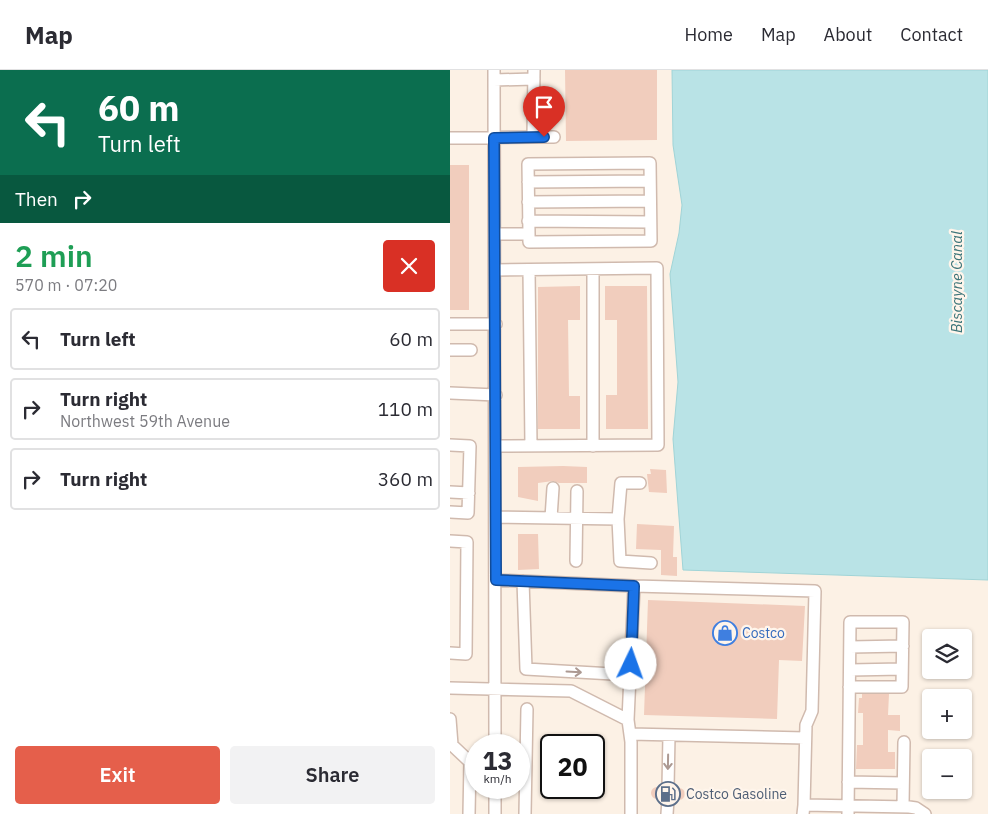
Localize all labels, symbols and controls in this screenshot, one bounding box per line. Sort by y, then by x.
text: Map [25,19,73,51]
text: Home [685,23,733,46]
text: Map [761,23,796,46]
text: About [824,23,872,46]
text: Contact [900,23,963,46]
text: 60 m [98,85,180,131]
pin [523,86,565,137]
icon: left [15,90,80,155]
icon: arrive [530,93,558,121]
text: Turn left [98,129,181,158]
icon: right [68,185,96,213]
text: Then [15,187,58,211]
water label: Biscayne Canal [947,231,966,333]
text: 2 min [15,236,93,275]
button: close [383,240,435,292]
text: 570 m · 07:20 [15,275,117,295]
icon: left [17,325,45,353]
text: Turn left [60,327,136,351]
text: 60 m [389,327,433,351]
text: Turn right [60,387,147,411]
icon: right [17,395,45,423]
text: 110 m [378,397,433,421]
text: Northwest 59th Avenue [60,411,230,431]
icon: right [17,465,45,493]
text: Turn right [60,467,147,491]
text: 360 m [378,467,433,491]
shop icon: Costco [712,620,738,646]
place label: Costco [742,624,785,642]
map controls [922,629,972,799]
button: layers [922,629,972,679]
position arrow [604,637,656,689]
one-way arrow [566,667,582,676]
button: + [922,689,972,739]
speed limit sign: 20 [540,734,605,799]
text: 13 [482,744,513,777]
button: Exit [15,746,220,804]
button: Share [230,746,435,804]
button: − [922,749,972,799]
one-way arrow [663,753,673,769]
text: km/h [483,771,512,786]
fuel station icon: Costco Gasoline [655,781,681,807]
place label: Costco Gasoline [686,785,787,803]

